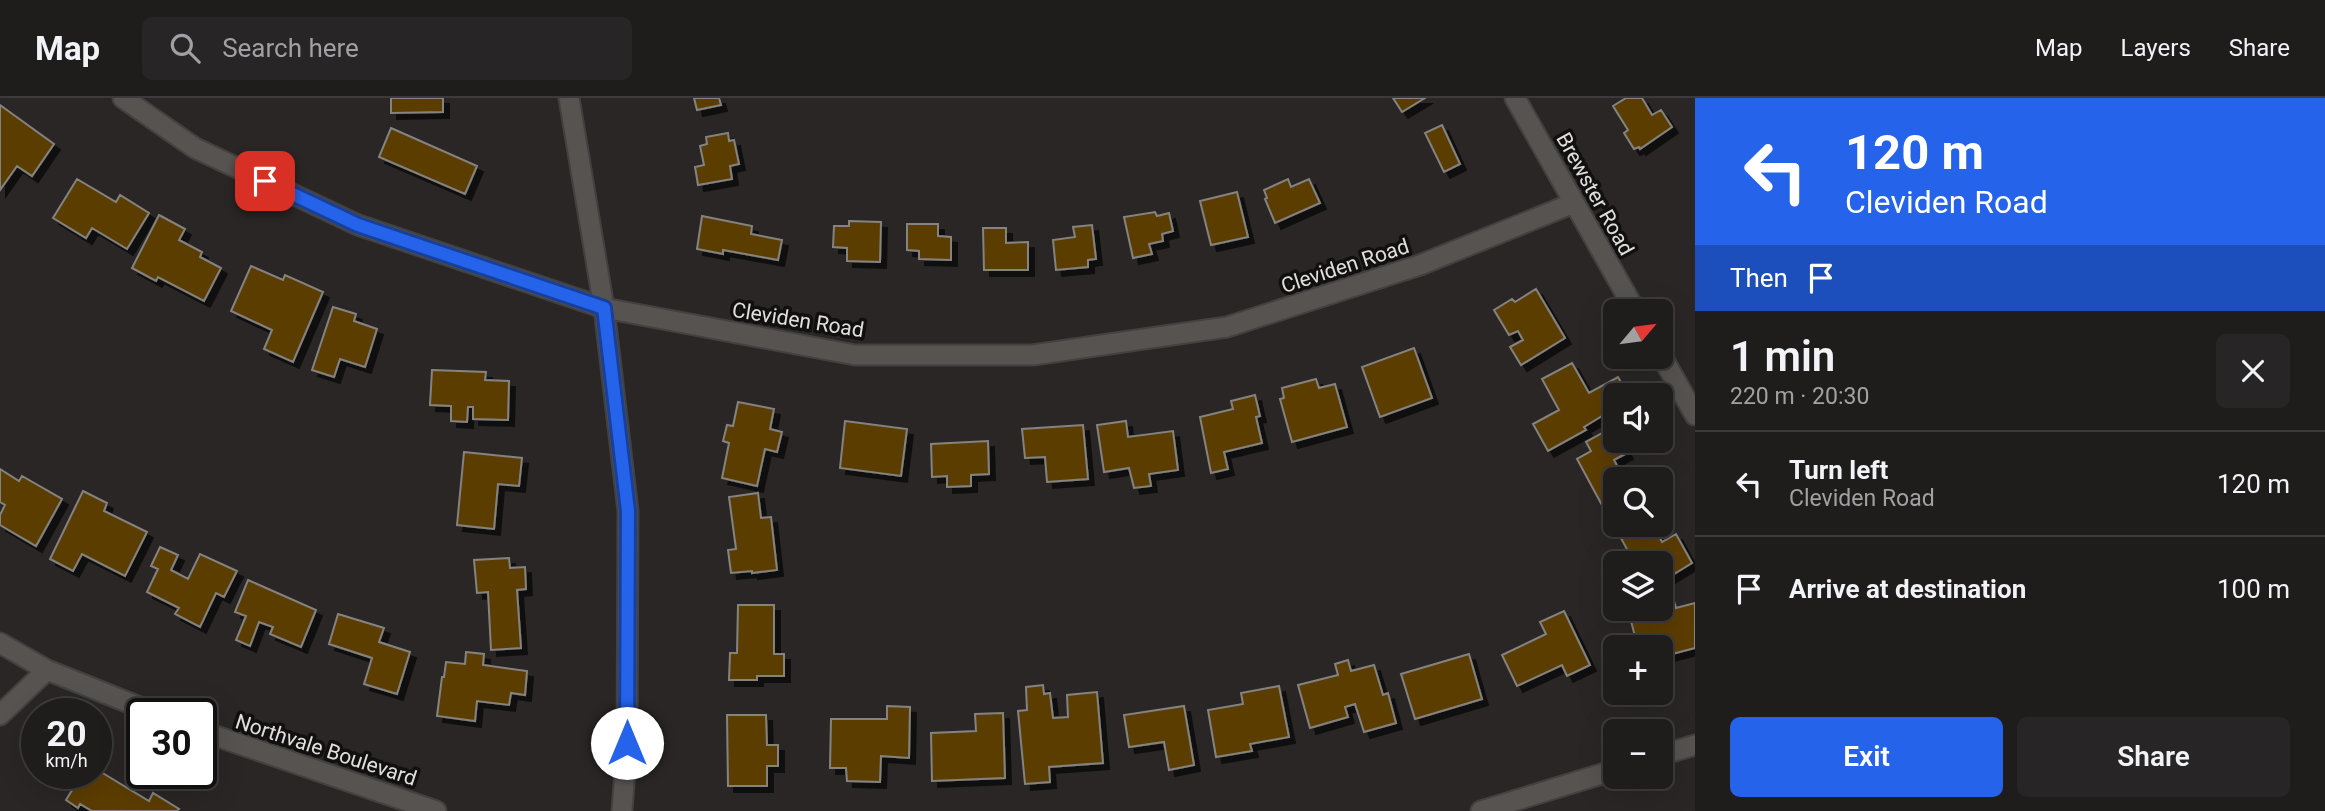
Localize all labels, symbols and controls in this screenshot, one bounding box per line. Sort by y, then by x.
search box [142,17,632,80]
text: Map [35,29,100,68]
icon: search [166,29,204,67]
text: Search here [222,33,359,63]
text: Map [2035,34,2083,62]
text: Layers [2121,34,2191,62]
text: Share [2229,34,2290,62]
text: 120 m [1845,124,1984,181]
icon: left [1730,126,1821,217]
street label: Brewster Road [1551,129,1639,259]
pin [235,151,295,211]
icon: arrive [246,162,284,200]
text: Cleviden Road [1845,183,2048,221]
street label: Cleviden Road [1278,234,1412,298]
icon: arrive [1802,259,1840,297]
text: Then [1730,263,1788,293]
street label: Cleviden Road [730,298,866,342]
north arrow [1603,299,1673,369]
map controls [1603,299,1673,789]
text: 1 min [1730,332,1835,381]
button: close [2216,334,2290,408]
button: sound [1603,383,1673,453]
text: 220 m · 20:30 [1730,383,1869,410]
text: Turn left [1789,455,1888,485]
icon: left [1730,465,1768,503]
button: search [1603,467,1673,537]
text: 120 m [2217,469,2290,499]
text: Cleviden Road [1789,485,1935,512]
button: layers [1603,551,1673,621]
icon: arrive [1730,570,1768,608]
text: Arrive at destination [1789,574,2026,604]
text: 100 m [2217,574,2290,604]
button: + [1603,635,1673,705]
speed limit sign: 30 [126,698,217,789]
position arrow [590,706,664,780]
street label: Northvale Boulevard [232,709,420,791]
text: 20 [46,714,87,755]
button: Exit [1730,717,2003,797]
button: Share [2017,717,2290,797]
button: − [1603,719,1673,789]
text: km/h [45,750,88,771]

